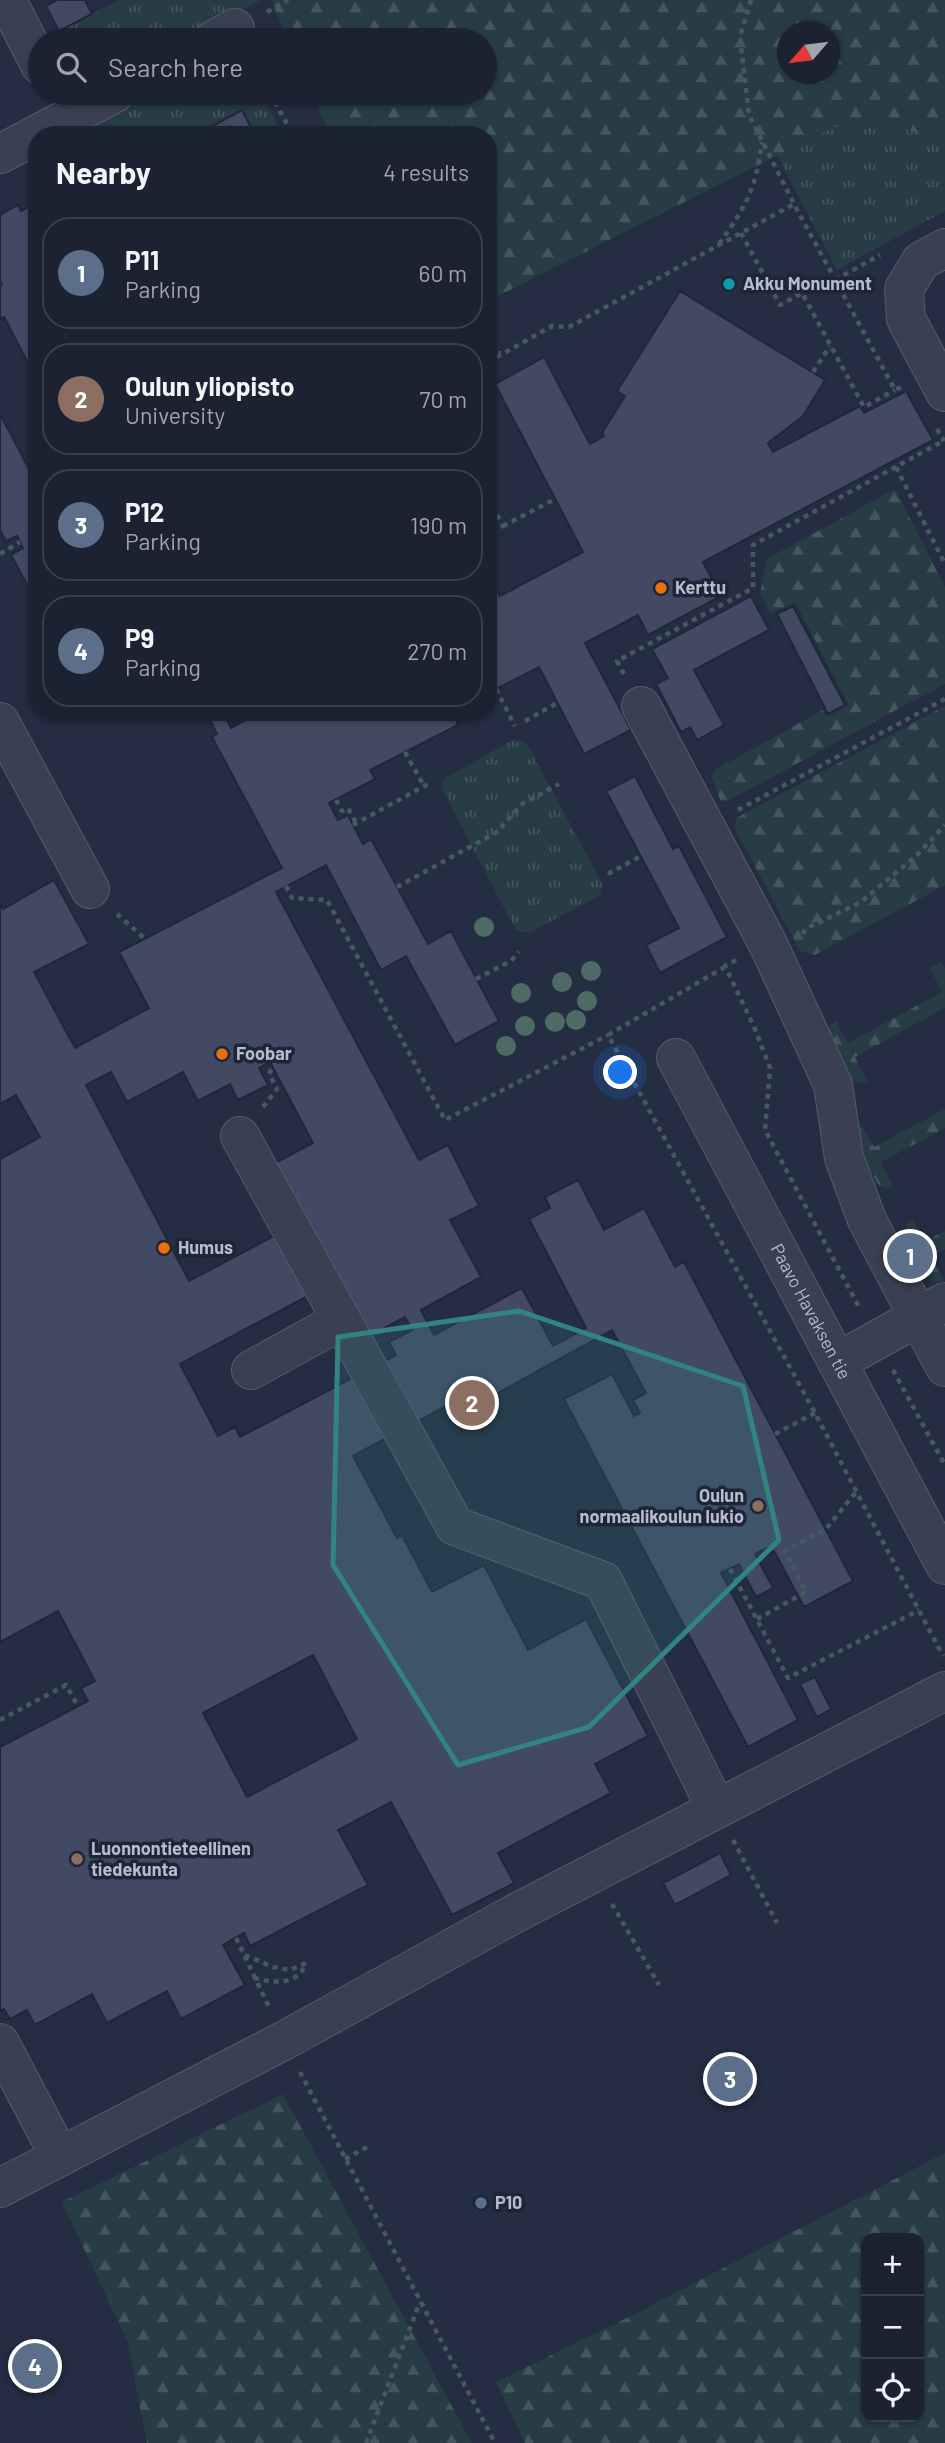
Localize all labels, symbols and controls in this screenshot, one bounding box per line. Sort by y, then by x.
north arrow [777,21,840,84]
search box [28,28,497,105]
icon: search [52,48,90,86]
text: Search here [108,51,243,82]
text: Nearby [56,154,151,190]
text: 4 results [383,158,469,186]
text: P11 [125,244,159,275]
text: 1 [77,259,85,287]
text: 60 m [419,259,467,287]
place label: Akku Monument [743,272,872,294]
text: Parking [125,275,201,303]
marker: Akku Monument [721,276,737,292]
text: Oulun yliopisto [125,370,294,401]
text: 2 [75,385,87,413]
text: 70 m [420,385,467,413]
text: University [125,401,225,429]
text: P12 [125,496,164,527]
text: 3 [75,511,87,539]
text: 190 m [410,511,467,539]
text: Parking [125,527,201,555]
place label: Kerttu [675,576,726,598]
marker: Kerttu [653,580,669,596]
text: P9 [125,622,154,653]
text: 4 [74,637,88,665]
text: 270 m [407,637,467,665]
text: Parking [125,653,201,681]
place label: Foobar [236,1042,292,1064]
marker: Foobar [214,1046,230,1062]
your location [603,1055,637,1089]
pin: 1 [887,1230,933,1282]
place label: Humus [178,1236,233,1258]
marker: Humus [156,1240,172,1256]
street label: Paavo Havaksen tie [766,1240,856,1383]
pin: 2 [449,1377,495,1429]
place label: Oulun normaalikoulun lukio [580,1484,744,1527]
marker: Oulun normaalikoulun lukio [750,1498,766,1514]
place label: Luonnontieteellinen tiedekunta [91,1837,251,1880]
marker: Luonnontieteellinen tiedekunta [69,1851,85,1867]
pin: 3 [707,2053,753,2105]
place label: P10 [495,2191,522,2213]
marker: P10 [473,2195,489,2211]
map controls [861,2233,924,2422]
button: + [861,2233,924,2296]
button: − [861,2296,924,2359]
pin: 4 [12,2340,58,2392]
button: locate [861,2359,924,2422]

